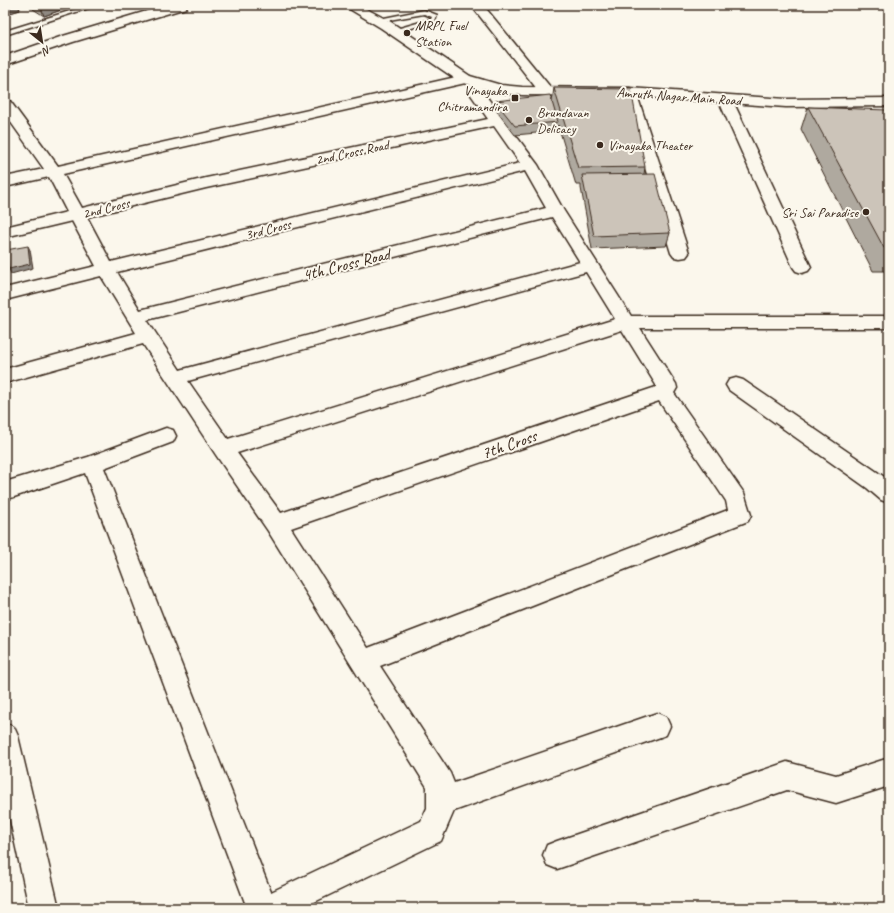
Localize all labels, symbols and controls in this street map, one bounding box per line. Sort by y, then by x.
place label: MRPL Fuel Station [415,17,469,50]
north arrow [22,22,62,62]
marker: MRPL Fuel Station [402,28,412,38]
text: N [39,43,53,60]
place label: Vinayaka Chitramandira [437,82,508,115]
street label: Amruth Nagar Main Road [616,84,744,109]
marker: Vinayaka Chitramandira [510,93,520,103]
place label: Brundavan Delicacy [537,104,589,137]
marker: Brundavan Delicacy [524,115,534,125]
street label: 2nd Cross Road [314,136,393,169]
place label: Vinayaka Theater [608,137,693,154]
marker: Vinayaka Theater [595,140,605,150]
street label: 2nd Cross [81,194,132,222]
place label: Sri Sai Paradise [781,204,859,221]
marker: Sri Sai Paradise [861,207,871,217]
street label: 3rd Cross [244,215,294,243]
street label: 4th Cross Road [300,243,394,285]
street label: 7th Cross [479,425,541,464]

